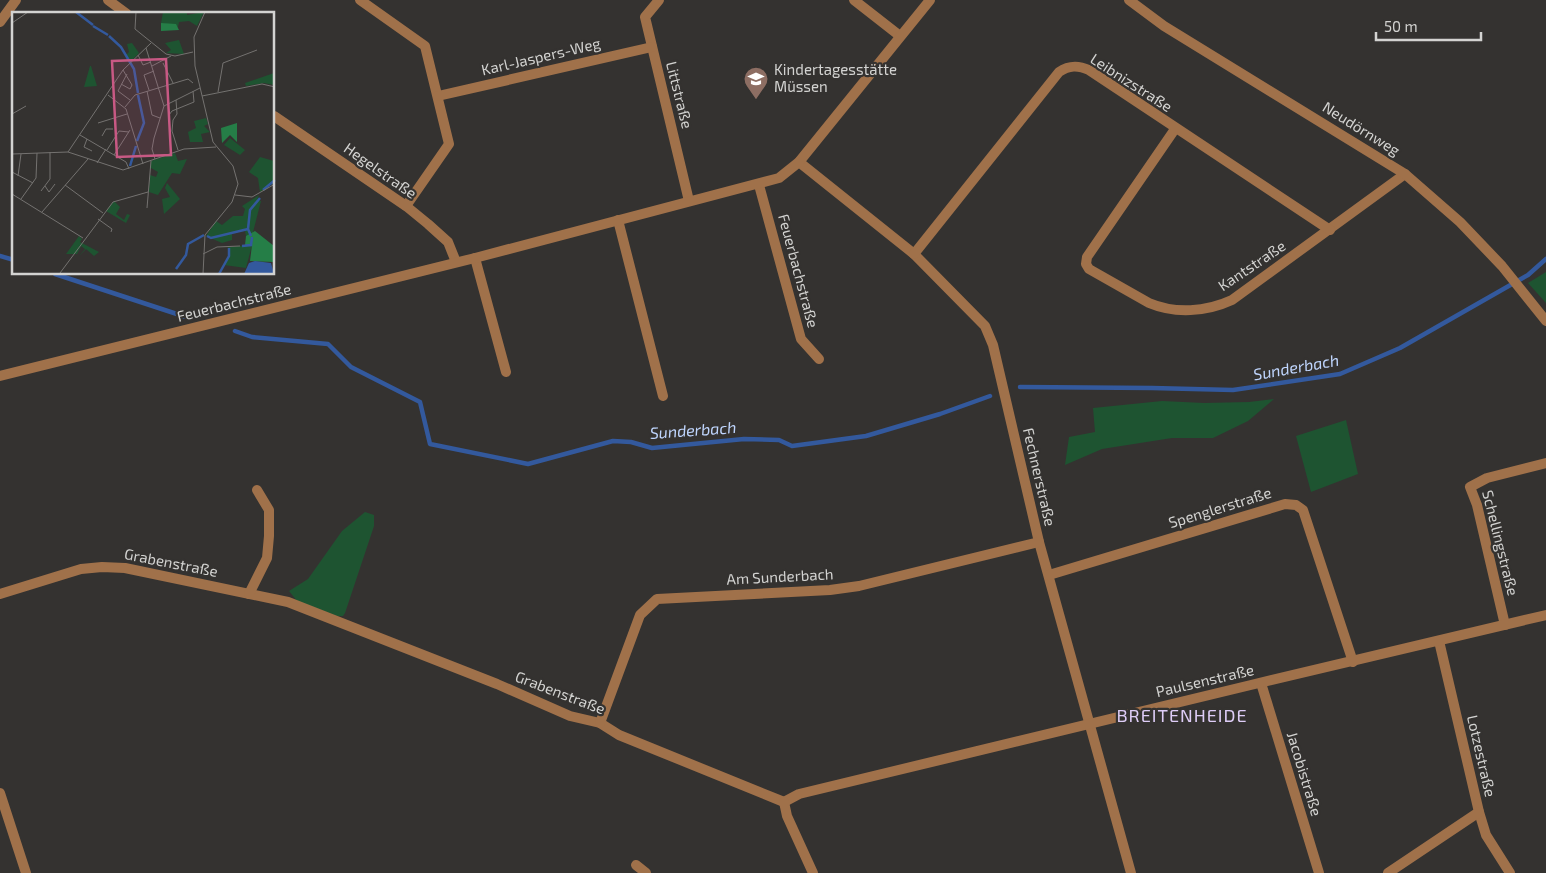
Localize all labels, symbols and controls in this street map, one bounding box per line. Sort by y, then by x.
scale bar [1376,10,1481,42]
inset map [12,12,275,275]
text: 50 m [1384,17,1418,35]
street label: Karl-Jaspers-Weg [479,33,603,78]
street label: Leibnizstraße [1087,49,1176,115]
street label: Littstraße [663,59,697,130]
place label: Kindertagesstätte Müssen [774,60,897,95]
school or university icon: Kindertagesstätte Müssen [743,66,769,100]
street label: Neudörnweg [1320,97,1404,159]
street label: Hegelstraße [341,139,420,202]
street label: Feuerbachstraße [775,212,823,330]
street label: Kantstraße [1214,236,1289,294]
street label: Feuerbachstraße [175,279,293,325]
water label: Sunderbach [1252,350,1340,383]
water label: Sunderbach [649,417,737,442]
street label: Fechnerstraße [1020,426,1060,528]
street label: Spenglerstraße [1166,483,1273,531]
street label: Schellingstraße [1479,488,1523,597]
street label: Grabenstraße [123,544,219,580]
street label: Am Sunderbach [726,564,834,588]
street label: Paulsenstraße [1154,660,1256,700]
street label: Grabenstraße [513,667,608,717]
district label: BREITENHEIDE [1116,704,1248,726]
street label: Lotzestraße [1464,713,1500,798]
street label: Jacobistraße [1284,729,1326,818]

